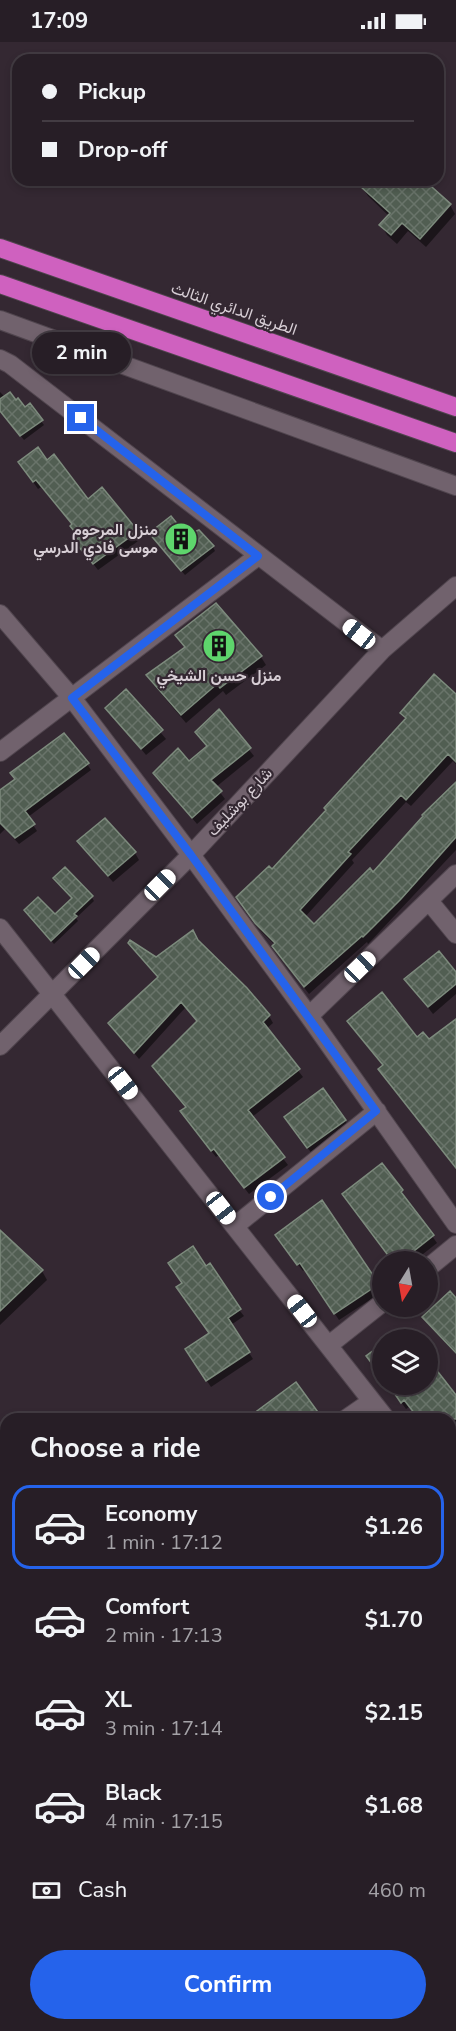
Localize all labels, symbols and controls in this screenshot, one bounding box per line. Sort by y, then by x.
text: 17:09 [30,6,88,36]
text: Pickup [78,77,146,107]
text: Drop-off [78,135,167,165]
street label: الطريق الدائري الثالث [167,277,300,343]
callout: 2 min [32,331,130,373]
text: 2 min [56,339,107,366]
route end [67,404,94,431]
place label: منزل المرحوم موسى فادي الدرسي [33,519,158,561]
building icon: منزل المرحوم موسى فادي الدرسي [163,521,199,557]
car [339,616,379,652]
building icon: منزل حسن الشيخي [201,628,237,664]
place label: منزل حسن الشيخي [156,665,282,689]
street label: شارع بوشليف [202,763,278,841]
car [141,866,179,904]
car [65,944,103,982]
car [341,948,379,986]
car [105,1063,141,1103]
route start [257,1183,284,1210]
car [203,1188,239,1228]
north arrow [372,1251,438,1317]
map controls [372,1251,438,1395]
car [284,1291,320,1331]
button: layers [372,1329,438,1395]
text: Choose a ride [30,1430,201,1467]
text: Economy [105,1499,197,1529]
icon: car [33,1500,87,1554]
text: $1.26 [365,1512,423,1542]
text: 1 min · 17:12 [105,1529,223,1556]
text: Comfort [105,1592,189,1622]
icon: car [33,1593,87,1647]
text: $1.70 [365,1605,423,1635]
text: 2 min · 17:13 [105,1622,223,1649]
text: XL [105,1685,132,1715]
icon: car [33,1686,87,1740]
text: $2.15 [365,1698,423,1728]
text: 3 min · 17:14 [105,1715,223,1742]
text: Black [105,1778,161,1808]
icon: car [33,1779,87,1833]
text: $1.68 [365,1791,423,1821]
text: 4 min · 17:15 [105,1808,223,1835]
icon: cash [30,1874,63,1907]
text: Cash [78,1875,127,1905]
text: 460 m [368,1877,426,1904]
button: Confirm [30,1950,426,2019]

